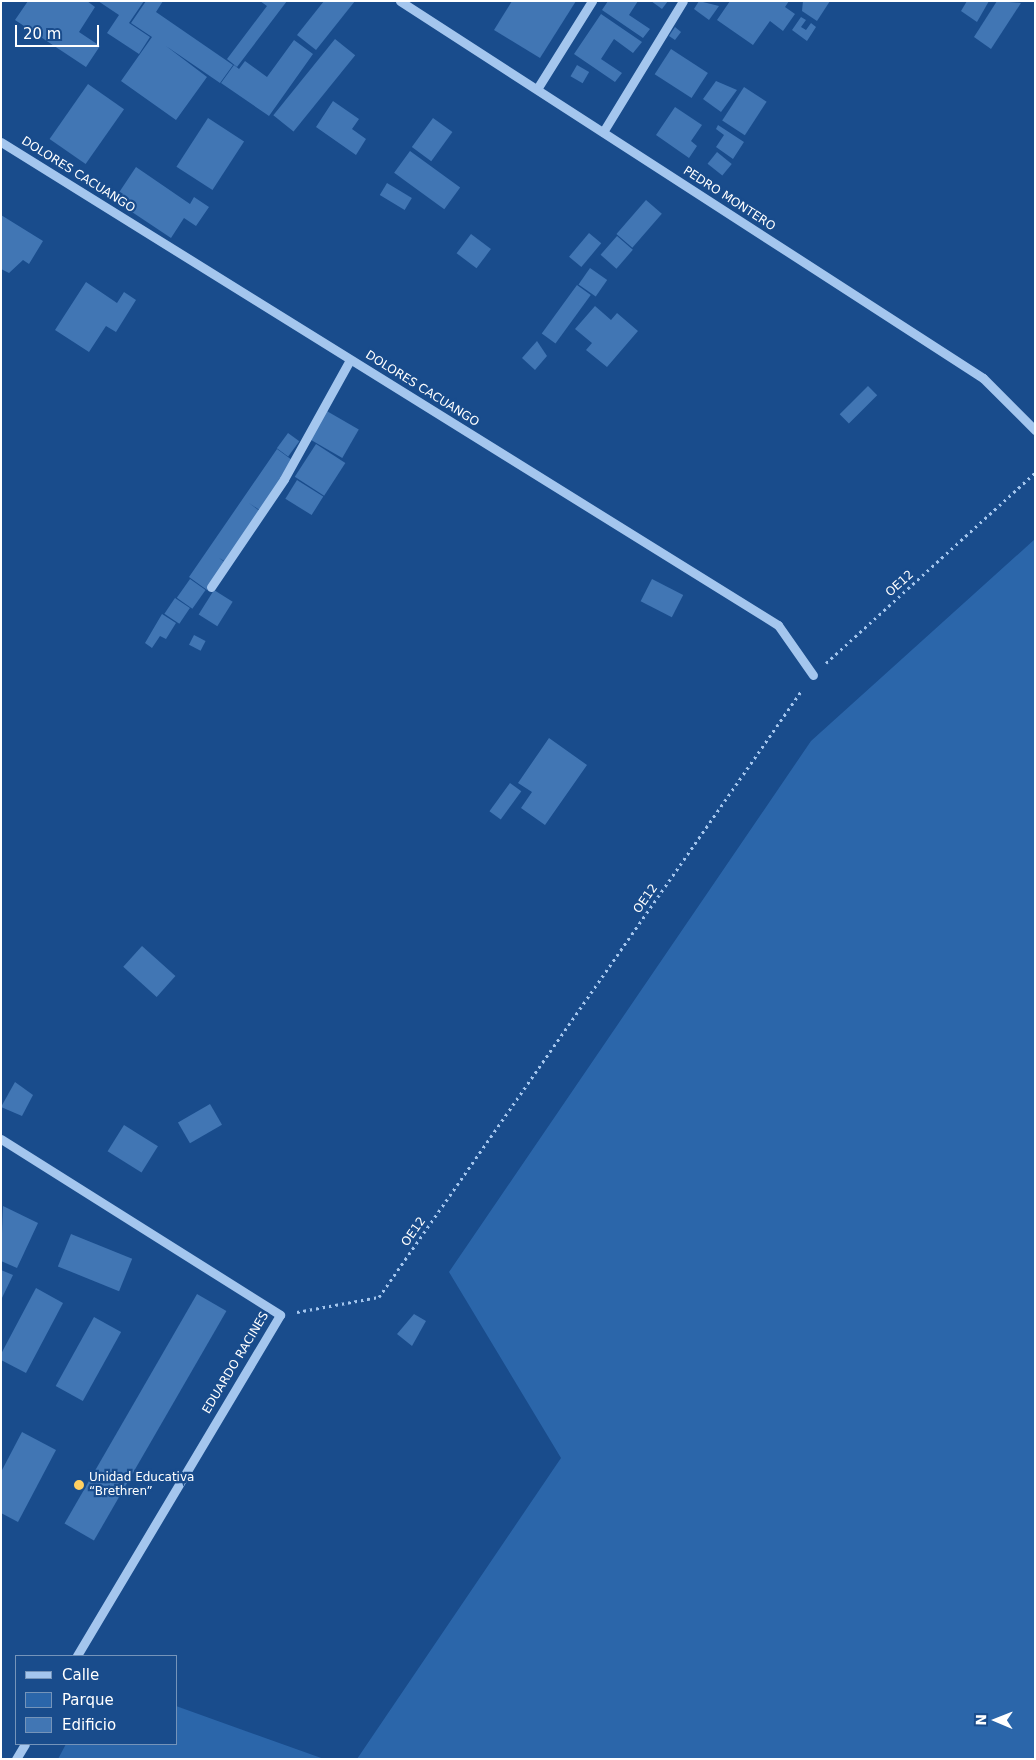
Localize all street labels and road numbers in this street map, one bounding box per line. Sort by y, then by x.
street label: DOLORES CACUANGO [19,134,137,216]
street label: PEDRO MONTERO [680,164,778,234]
street label: DOLORES CACUANGO [363,348,481,430]
street label: OE12 [883,568,917,600]
street label: OE12 [631,882,661,916]
street label: OE12 [399,1215,429,1249]
street label: EDUARDO RACINES [200,1309,272,1417]

